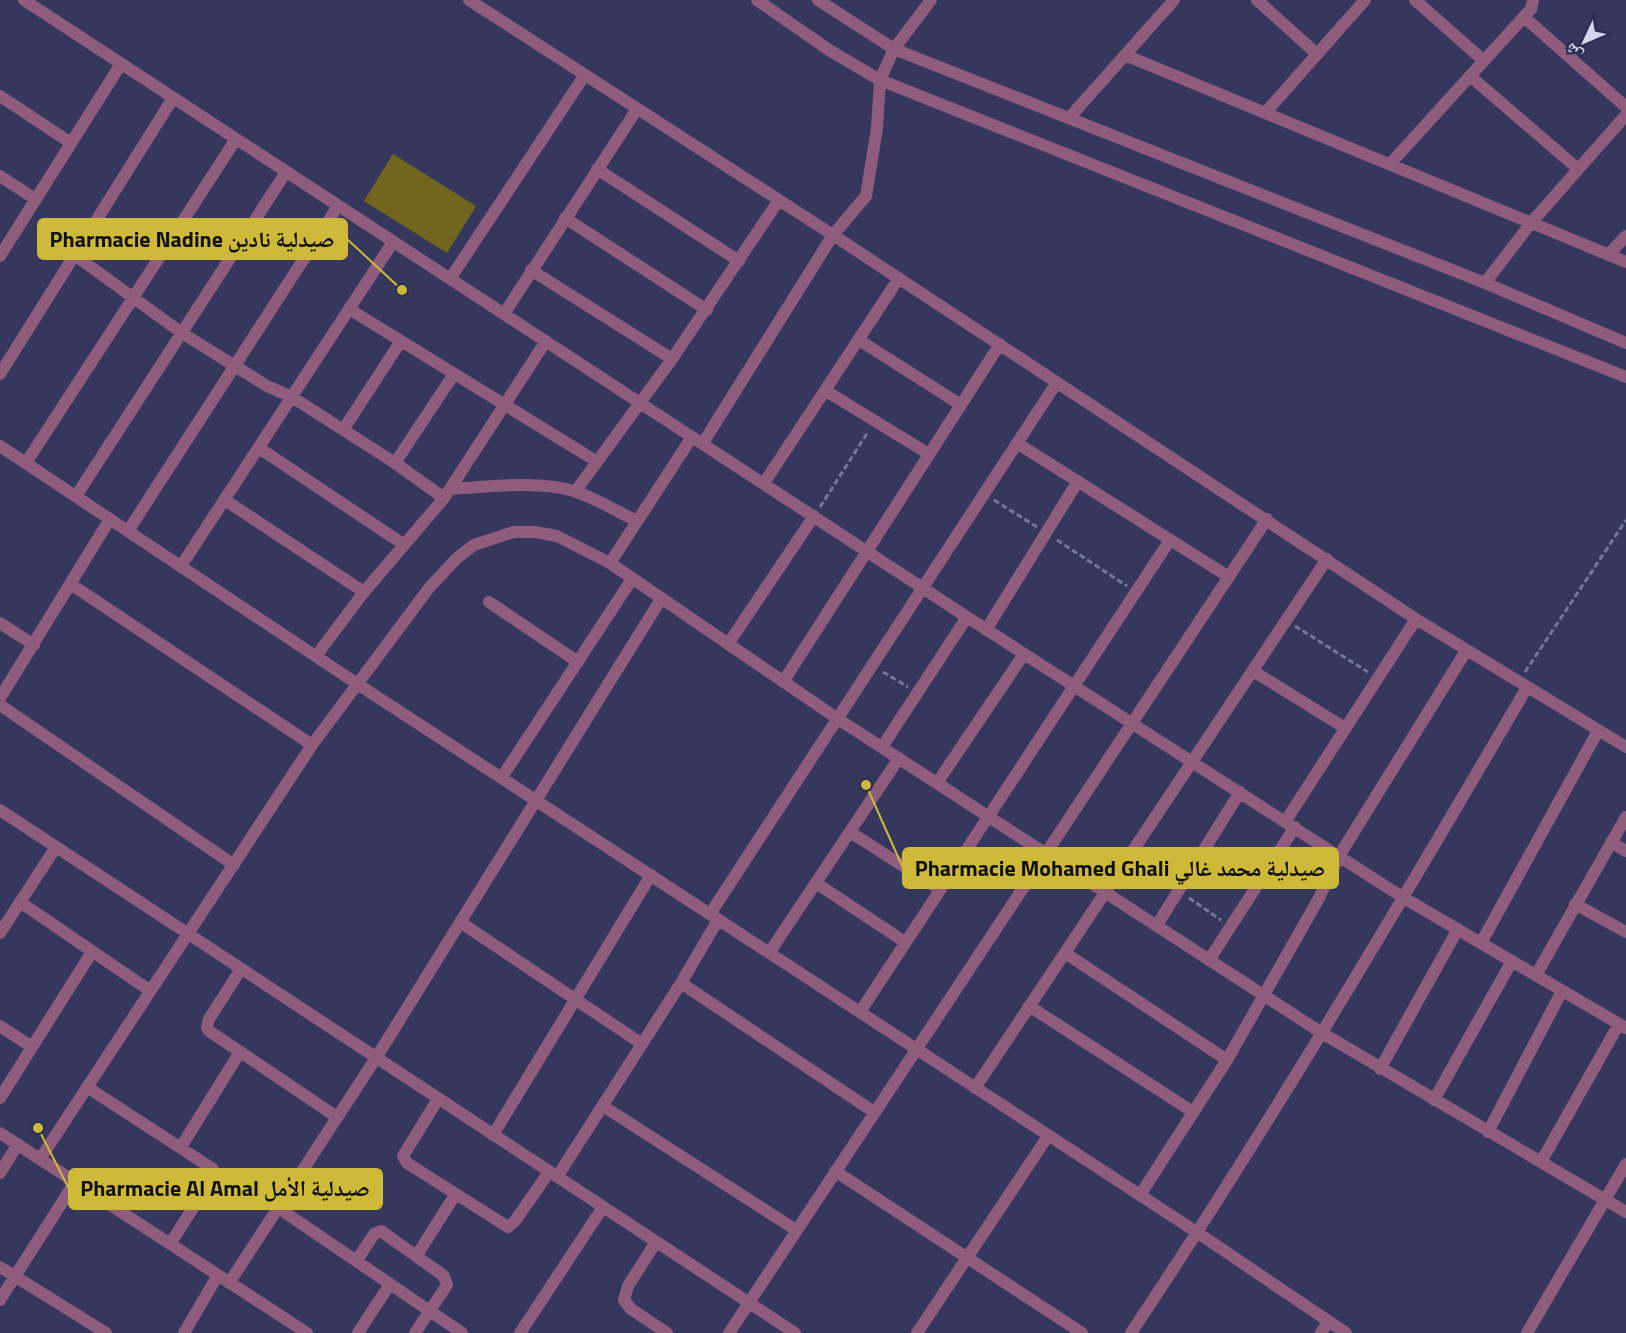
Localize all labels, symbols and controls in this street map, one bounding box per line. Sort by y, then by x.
north arrow [1554,12,1614,72]
text: ش [1559,38,1588,67]
callout: Pharmacie Nadine صيدلية نادين [38,219,347,259]
text: Pharmacie Nadine صيدلية نادين [50,222,334,256]
callout: Pharmacie Mohamed Ghali صيدلية محمد غالي [903,848,1338,888]
text: Pharmacie Mohamed Ghali صيدلية محمد غالي [915,851,1325,885]
callout: Pharmacie Al Amal صيدلية الأمل [69,1169,382,1209]
text: Pharmacie Al Amal صيدلية الأمل [80,1171,370,1205]

